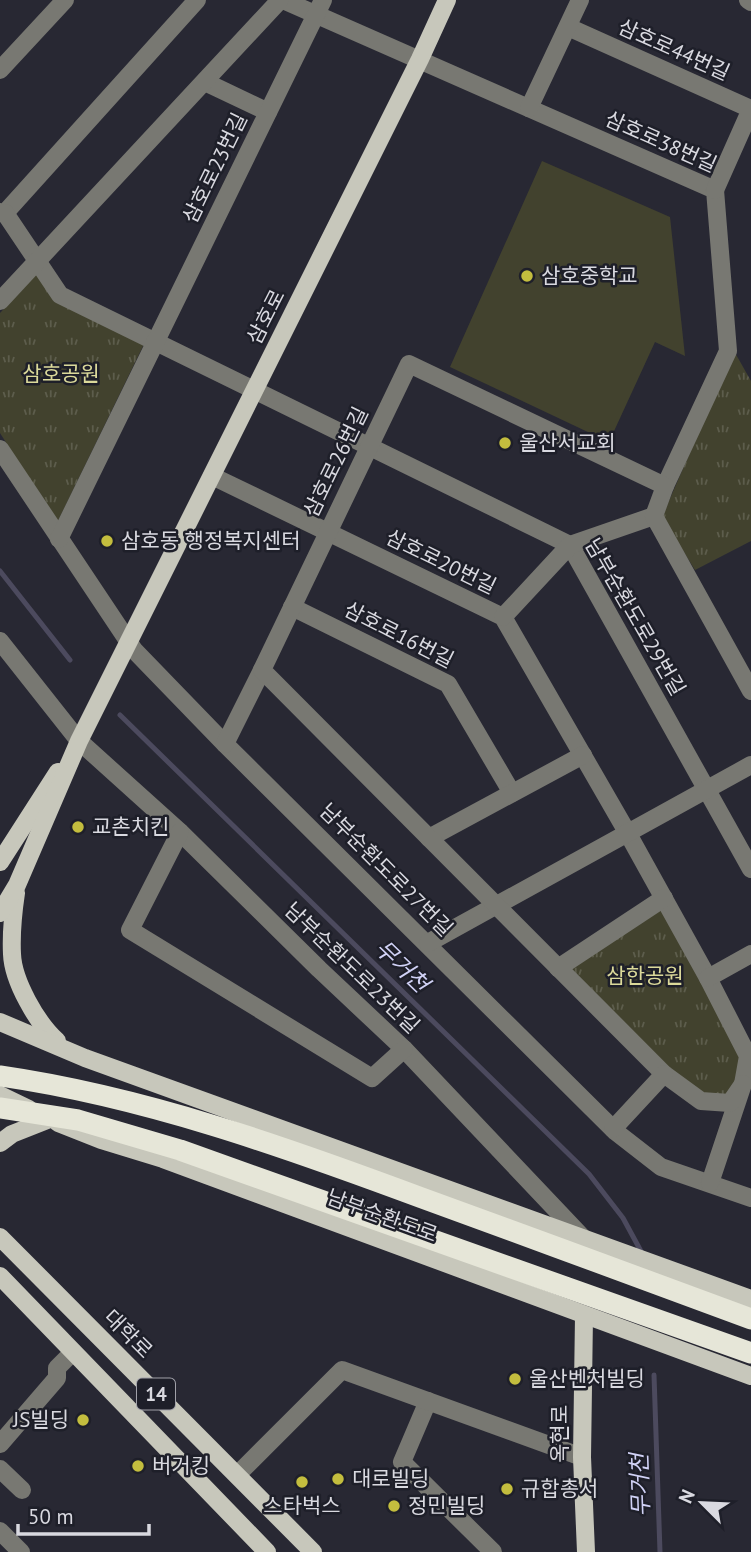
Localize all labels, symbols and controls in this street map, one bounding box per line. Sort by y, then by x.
street label: 삼호로44번길 [614,13,734,86]
street label: 삼호로38번길 [601,105,721,178]
street label: 삼호로23번길 [176,108,253,227]
place label: 삼호중학교 [541,262,638,289]
marker: 삼호중학교 [519,268,535,284]
street label: 삼호로 [240,285,291,349]
park label: 삼호공원 [22,360,100,387]
street label: 삼호로26번길 [297,402,374,521]
place label: 울산서교회 [519,429,616,456]
marker: 울산서교회 [497,435,513,451]
street label: 삼호로20번길 [382,523,501,600]
place label: 삼호동 행정복지센터 [121,527,301,554]
marker: 삼호동 행정복지센터 [99,533,115,549]
street label: 남부순환도로29번길 [579,533,691,700]
street label: 삼호로16번길 [340,595,459,674]
street label: 남부순환도로27번길 [314,797,459,942]
place label: 교촌치킨 [92,813,169,840]
marker: 교촌치킨 [70,819,86,835]
street label: 남부순환도로23번길 [279,896,426,1039]
water label: 무거천 [369,933,437,1000]
park label: 삼한공원 [606,962,684,989]
street label: 남부순환도로 [323,1183,441,1248]
street label: 대학로 [98,1304,158,1364]
place label: 울산벤처빌딩 [529,1365,645,1392]
marker: 울산벤처빌딩 [507,1371,523,1387]
road number: 14 [137,1378,175,1410]
street label: 옥현로 [546,1405,573,1463]
place label: JS빌딩 [12,1406,69,1433]
marker: JS빌딩 [75,1412,91,1428]
water label: 무거천 [624,1450,655,1517]
place label: 버거킹 [152,1452,210,1479]
marker: 버거킹 [130,1458,146,1474]
place label: 대로빌딩 [352,1465,429,1492]
north arrow [667,1468,737,1538]
marker: 대로빌딩 [330,1471,346,1487]
marker: 스타벅스 [294,1474,310,1490]
place label: 규합총서 [521,1475,598,1502]
marker: 규합총서 [499,1481,515,1497]
text: N [673,1486,700,1507]
scale bar [18,1492,149,1536]
place label: 스타벅스 [263,1492,341,1519]
place label: 정민빌딩 [408,1492,485,1519]
marker: 정민빌딩 [386,1498,402,1514]
text: 50 m [28,1503,74,1530]

